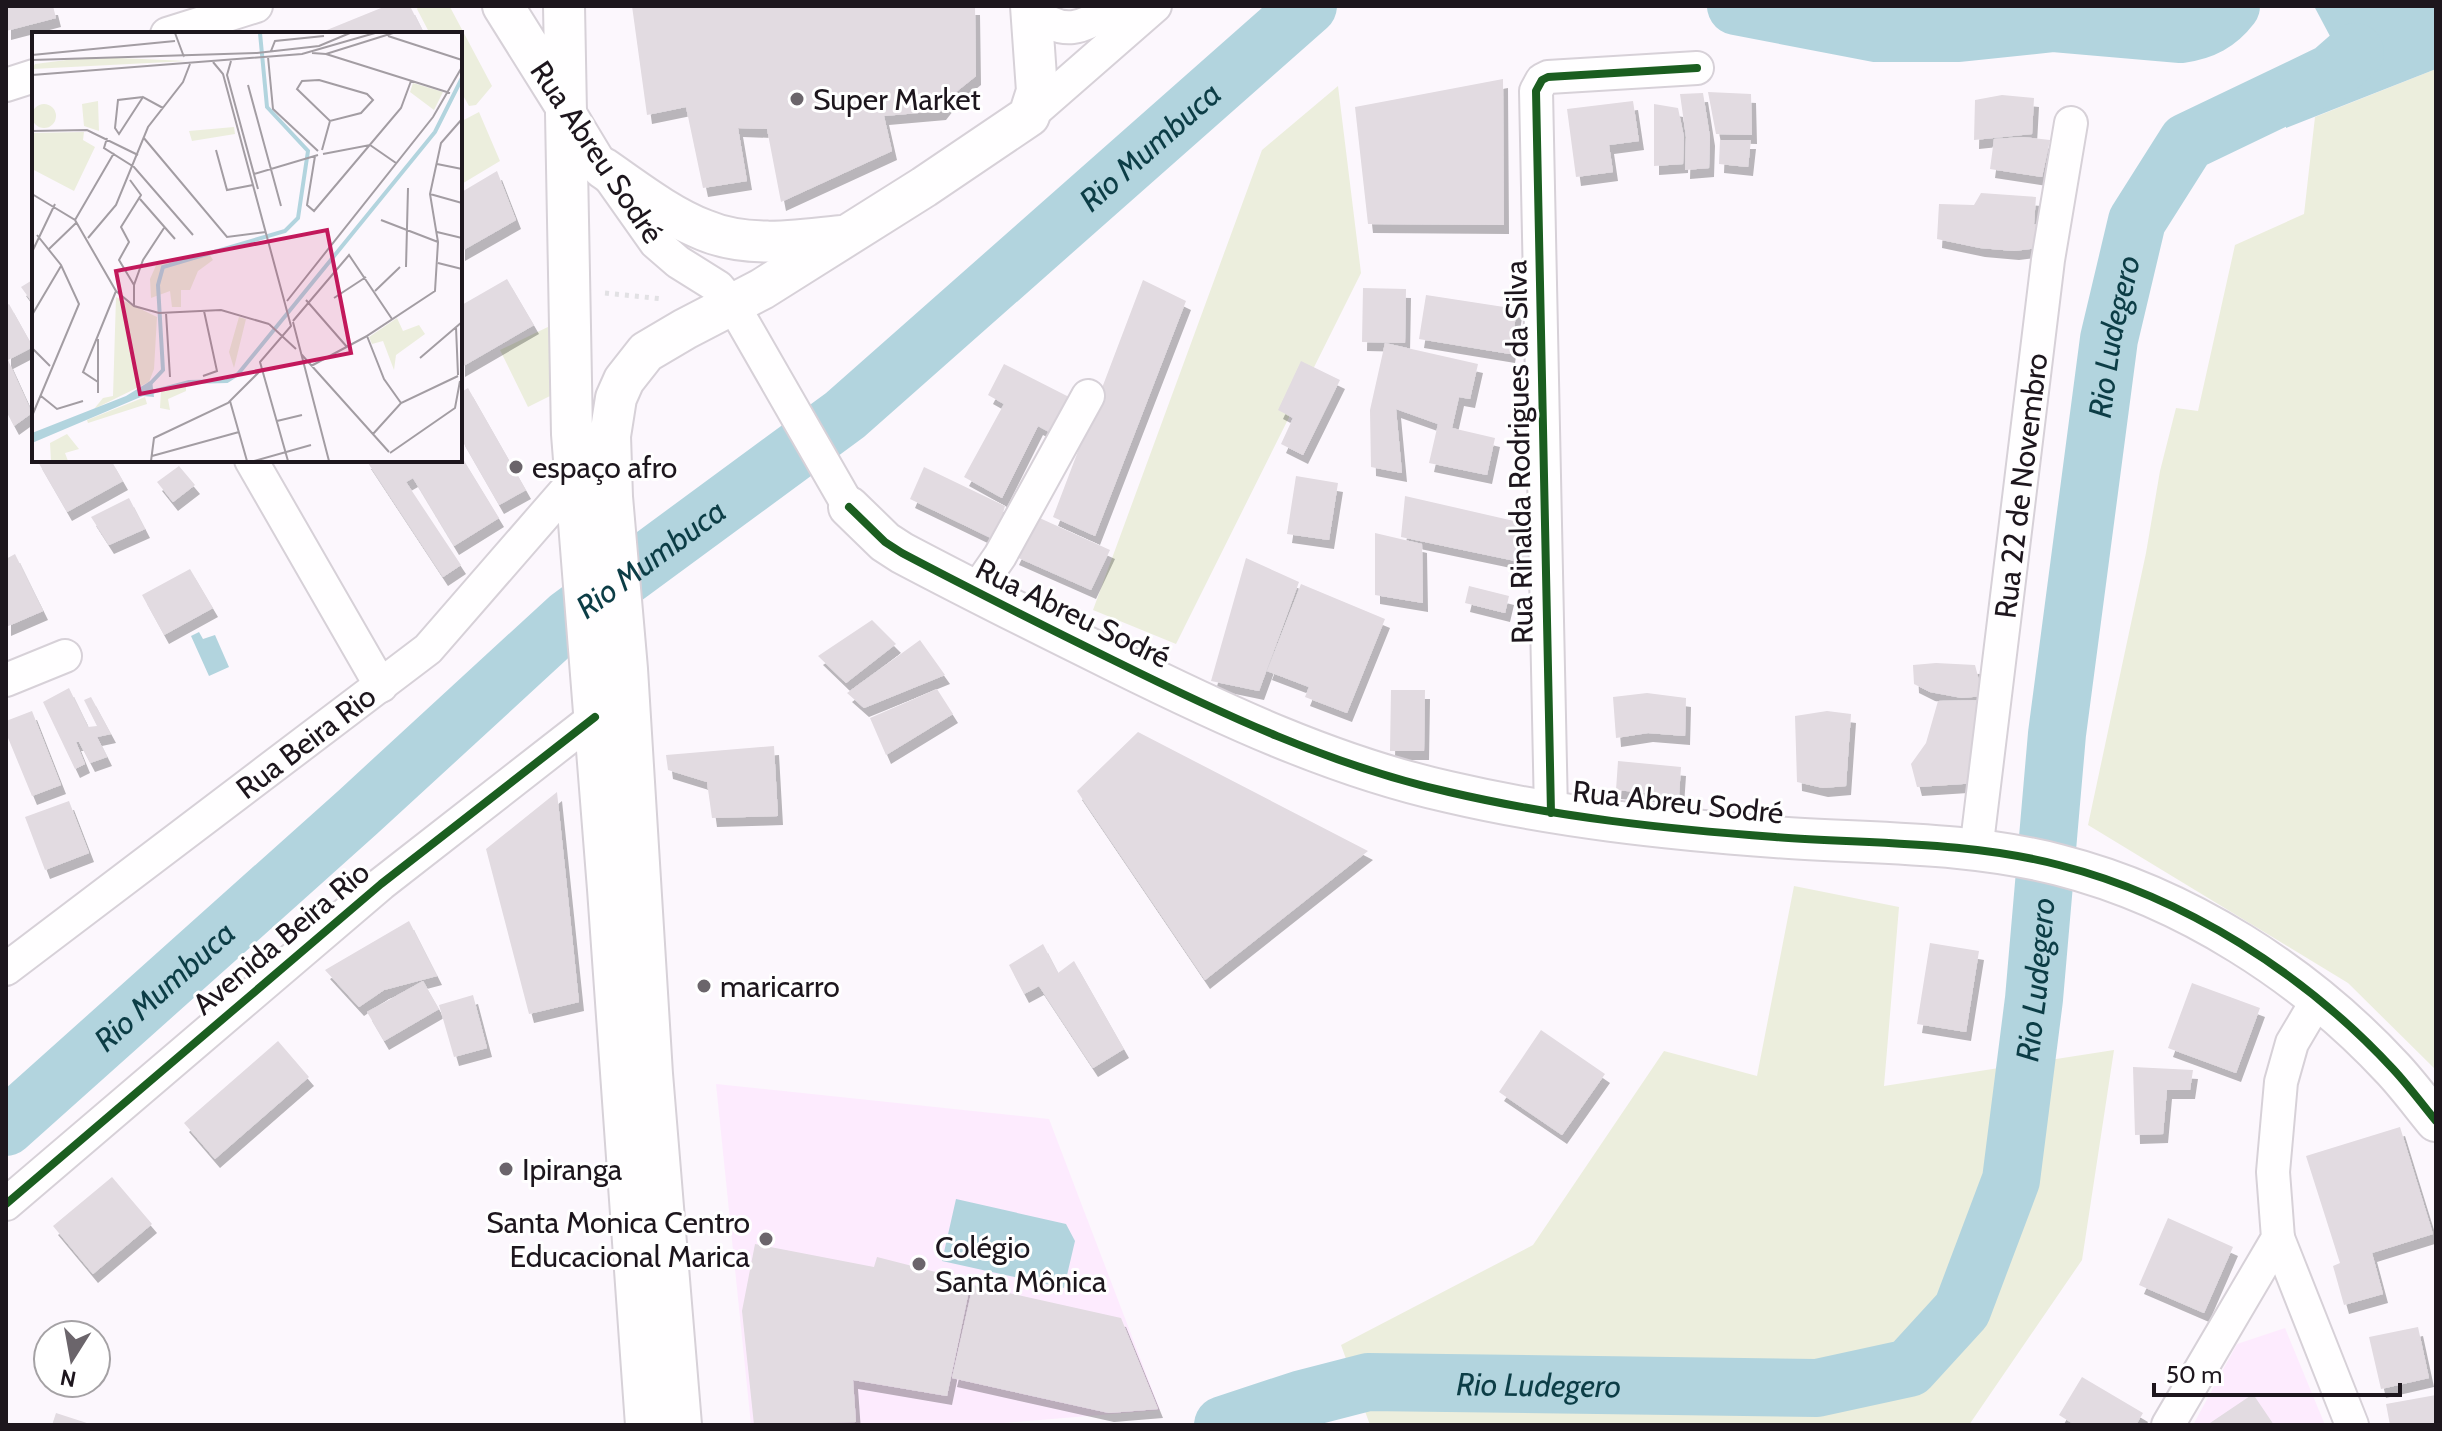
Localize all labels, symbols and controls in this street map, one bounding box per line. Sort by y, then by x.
inset map [32,32,462,462]
street label: Rua Abreu Sodré [522,54,672,250]
water label: Rio Mumbuca [1071,73,1228,219]
place label: Super Market [813,81,981,118]
marker: Super Market [788,90,806,108]
water label: Rio Ludegero [2079,251,2148,420]
street label: Rua Rinalda Rodrigues da Silva [1497,259,1541,644]
street label: Rua 22 de Novembro [1986,351,2055,620]
place label: espaço afro [532,449,677,486]
marker: espaço afro [507,458,525,476]
water label: Rio Mumbuca [568,490,733,626]
street label: Rua Abreu Sodré [970,550,1176,676]
street label: Rua Beira Rio [228,677,383,807]
street label: Rua Abreu Sodré [1571,773,1785,831]
street label: Avenida Beira Rio [185,853,377,1023]
water label: Rio Ludegero [2007,896,2062,1064]
water label: Rio Mumbuca [85,912,243,1059]
place label: maricarro [720,968,840,1005]
marker: maricarro [695,977,713,995]
place label: Ipiranga [522,1151,623,1188]
marker: Ipiranga [497,1160,515,1178]
place label: Santa Monica Centro Educacional Marica [486,1204,751,1275]
place label: Colégio Santa Mônica [935,1229,1107,1300]
marker: Santa Monica Centro Educacional Marica [757,1230,775,1248]
marker: Colégio Santa Mônica [910,1255,928,1273]
north arrow [32,1319,112,1399]
scale bar [2154,1347,2400,1397]
text: 50 m [2166,1360,2222,1389]
text: N [58,1363,78,1393]
water label: Rio Ludegero [1456,1364,1621,1405]

